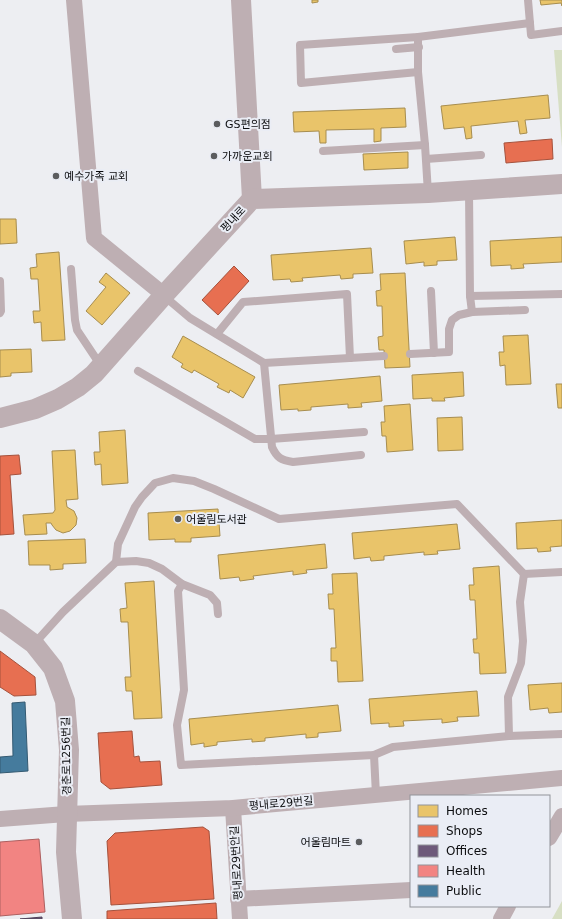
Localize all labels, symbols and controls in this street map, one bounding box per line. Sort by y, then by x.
place label: GS편의점 [225,118,271,131]
marker: GS편의점 [212,119,222,129]
place label: 가까운교회 [222,150,273,163]
marker: 가까운교회 [209,151,219,161]
place label: 예수가족 교회 [64,170,128,183]
marker: 예수가족 교회 [51,171,61,181]
street label: 평내로 [218,204,248,235]
place label: 어울림도서관 [186,513,247,526]
marker: 어울림도서관 [173,514,183,524]
street label: 경춘로1256번길 [59,717,74,795]
street label: 평내로29번길 [248,794,314,813]
legend [410,795,550,907]
text: Homes [446,804,488,818]
text: Shops [446,824,482,838]
street label: 평내로29번안길 [228,825,245,901]
place label: 어울림마트 [300,836,351,849]
marker: 어울림마트 [354,837,364,847]
text: Offices [446,844,487,858]
text: Health [446,864,485,878]
text: Public [446,884,482,898]

